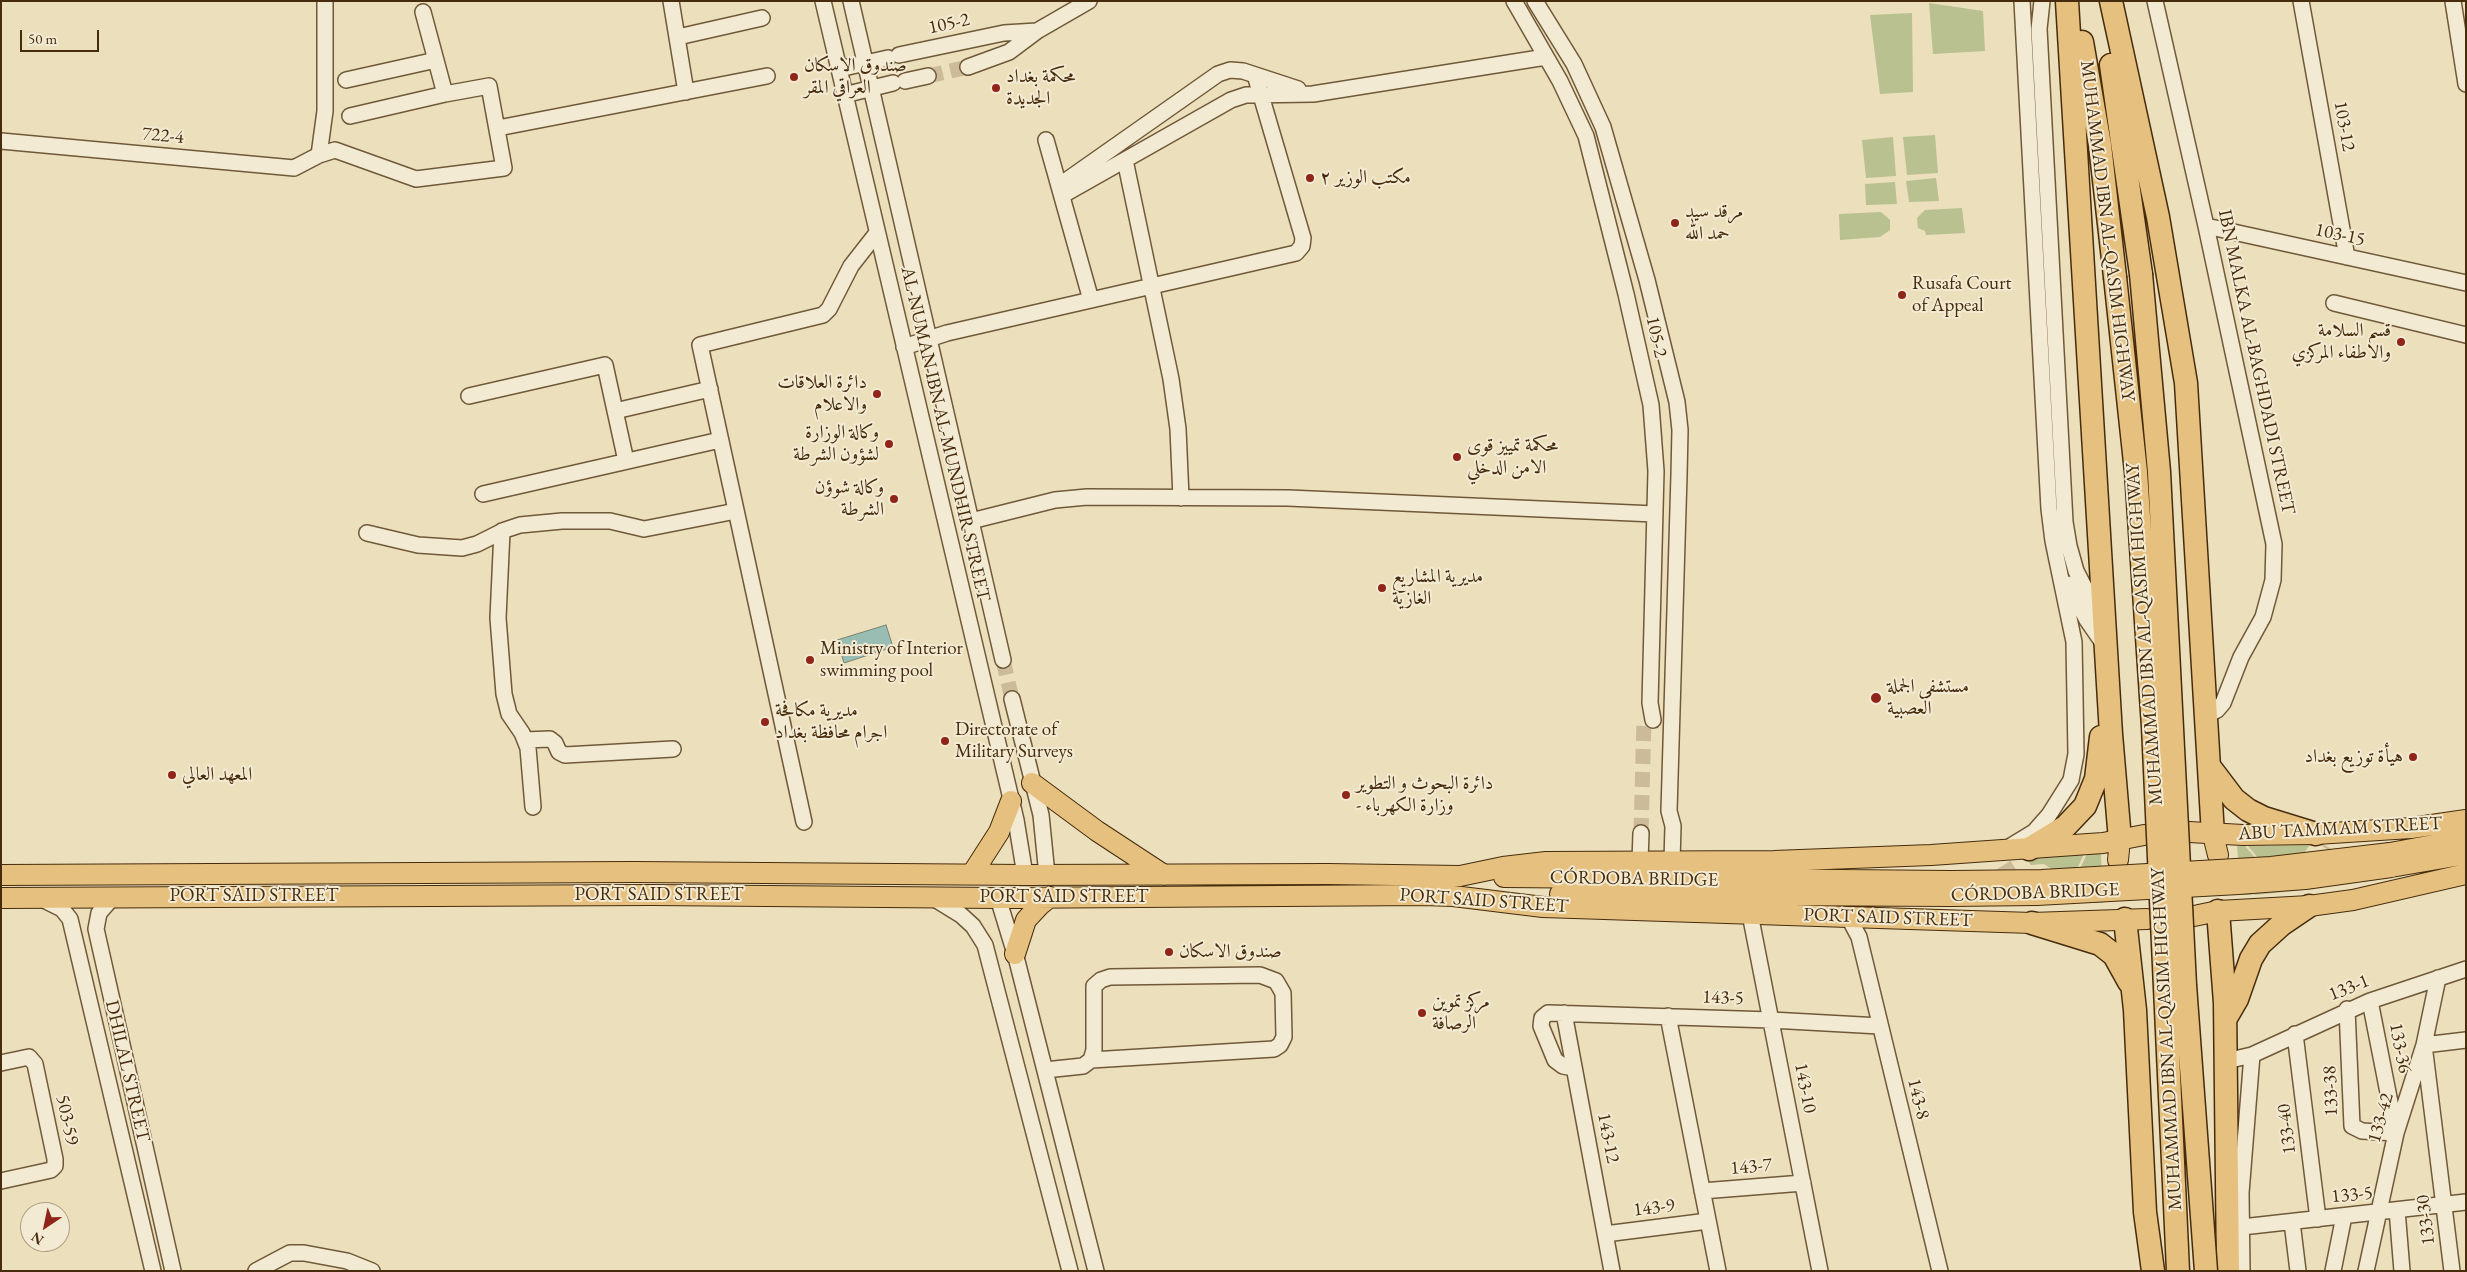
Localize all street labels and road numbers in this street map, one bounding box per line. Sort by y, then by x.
street label: 105-2 [926,9,972,39]
street label: MUHAMMAD IBN AL-QASIM HIGHWAY [2075,59,2139,403]
street label: 103-12 [2328,99,2360,153]
street label: 722-4 [141,123,185,149]
street label: IBN MALKA AL-BAGHDADI STREET [2213,208,2299,516]
street label: 103-15 [2313,219,2367,251]
street label: AL-NUMAN IBN AL-MUNDHIR STREET [895,265,995,603]
street label: 105-2 [1641,314,1671,360]
street label: MUHAMMAD IBN AL-QASIM HIGHWAY [2122,462,2168,806]
street label: ABU TAMMAM STREET [2238,812,2442,846]
street label: CÓRDOBA BRIDGE [1550,866,1718,892]
street label: MUHAMMAD IBN AL-QASIM HIGHWAY [2147,867,2187,1211]
street label: CÓRDOBA BRIDGE [1950,879,2120,907]
street label: PORT SAID STREET [574,884,744,906]
street label: PORT SAID STREET [1399,884,1569,918]
street label: PORT SAID STREET [169,885,339,907]
street label: PORT SAID STREET [979,886,1149,908]
street label: PORT SAID STREET [1803,904,1973,932]
street label: 133-1 [2325,970,2373,1006]
street label: 143-5 [1702,986,1744,1010]
street label: DHILAL STREET [100,998,154,1144]
street label: 133-36 [2384,1021,2416,1075]
street label: 143-10 [1789,1061,1821,1115]
street label: 133-38 [2319,1065,2343,1117]
street label: 143-8 [1902,1076,1934,1122]
street label: 133-42 [2363,1090,2399,1146]
street label: 503-59 [51,1093,83,1147]
street label: 133-40 [2273,1102,2301,1156]
street label: 143-12 [1592,1111,1624,1165]
street label: 143-7 [1729,1154,1773,1180]
street label: 133-5 [2330,1181,2374,1209]
street label: 133-30 [2412,1193,2440,1247]
street label: 143-9 [1632,1194,1676,1222]

